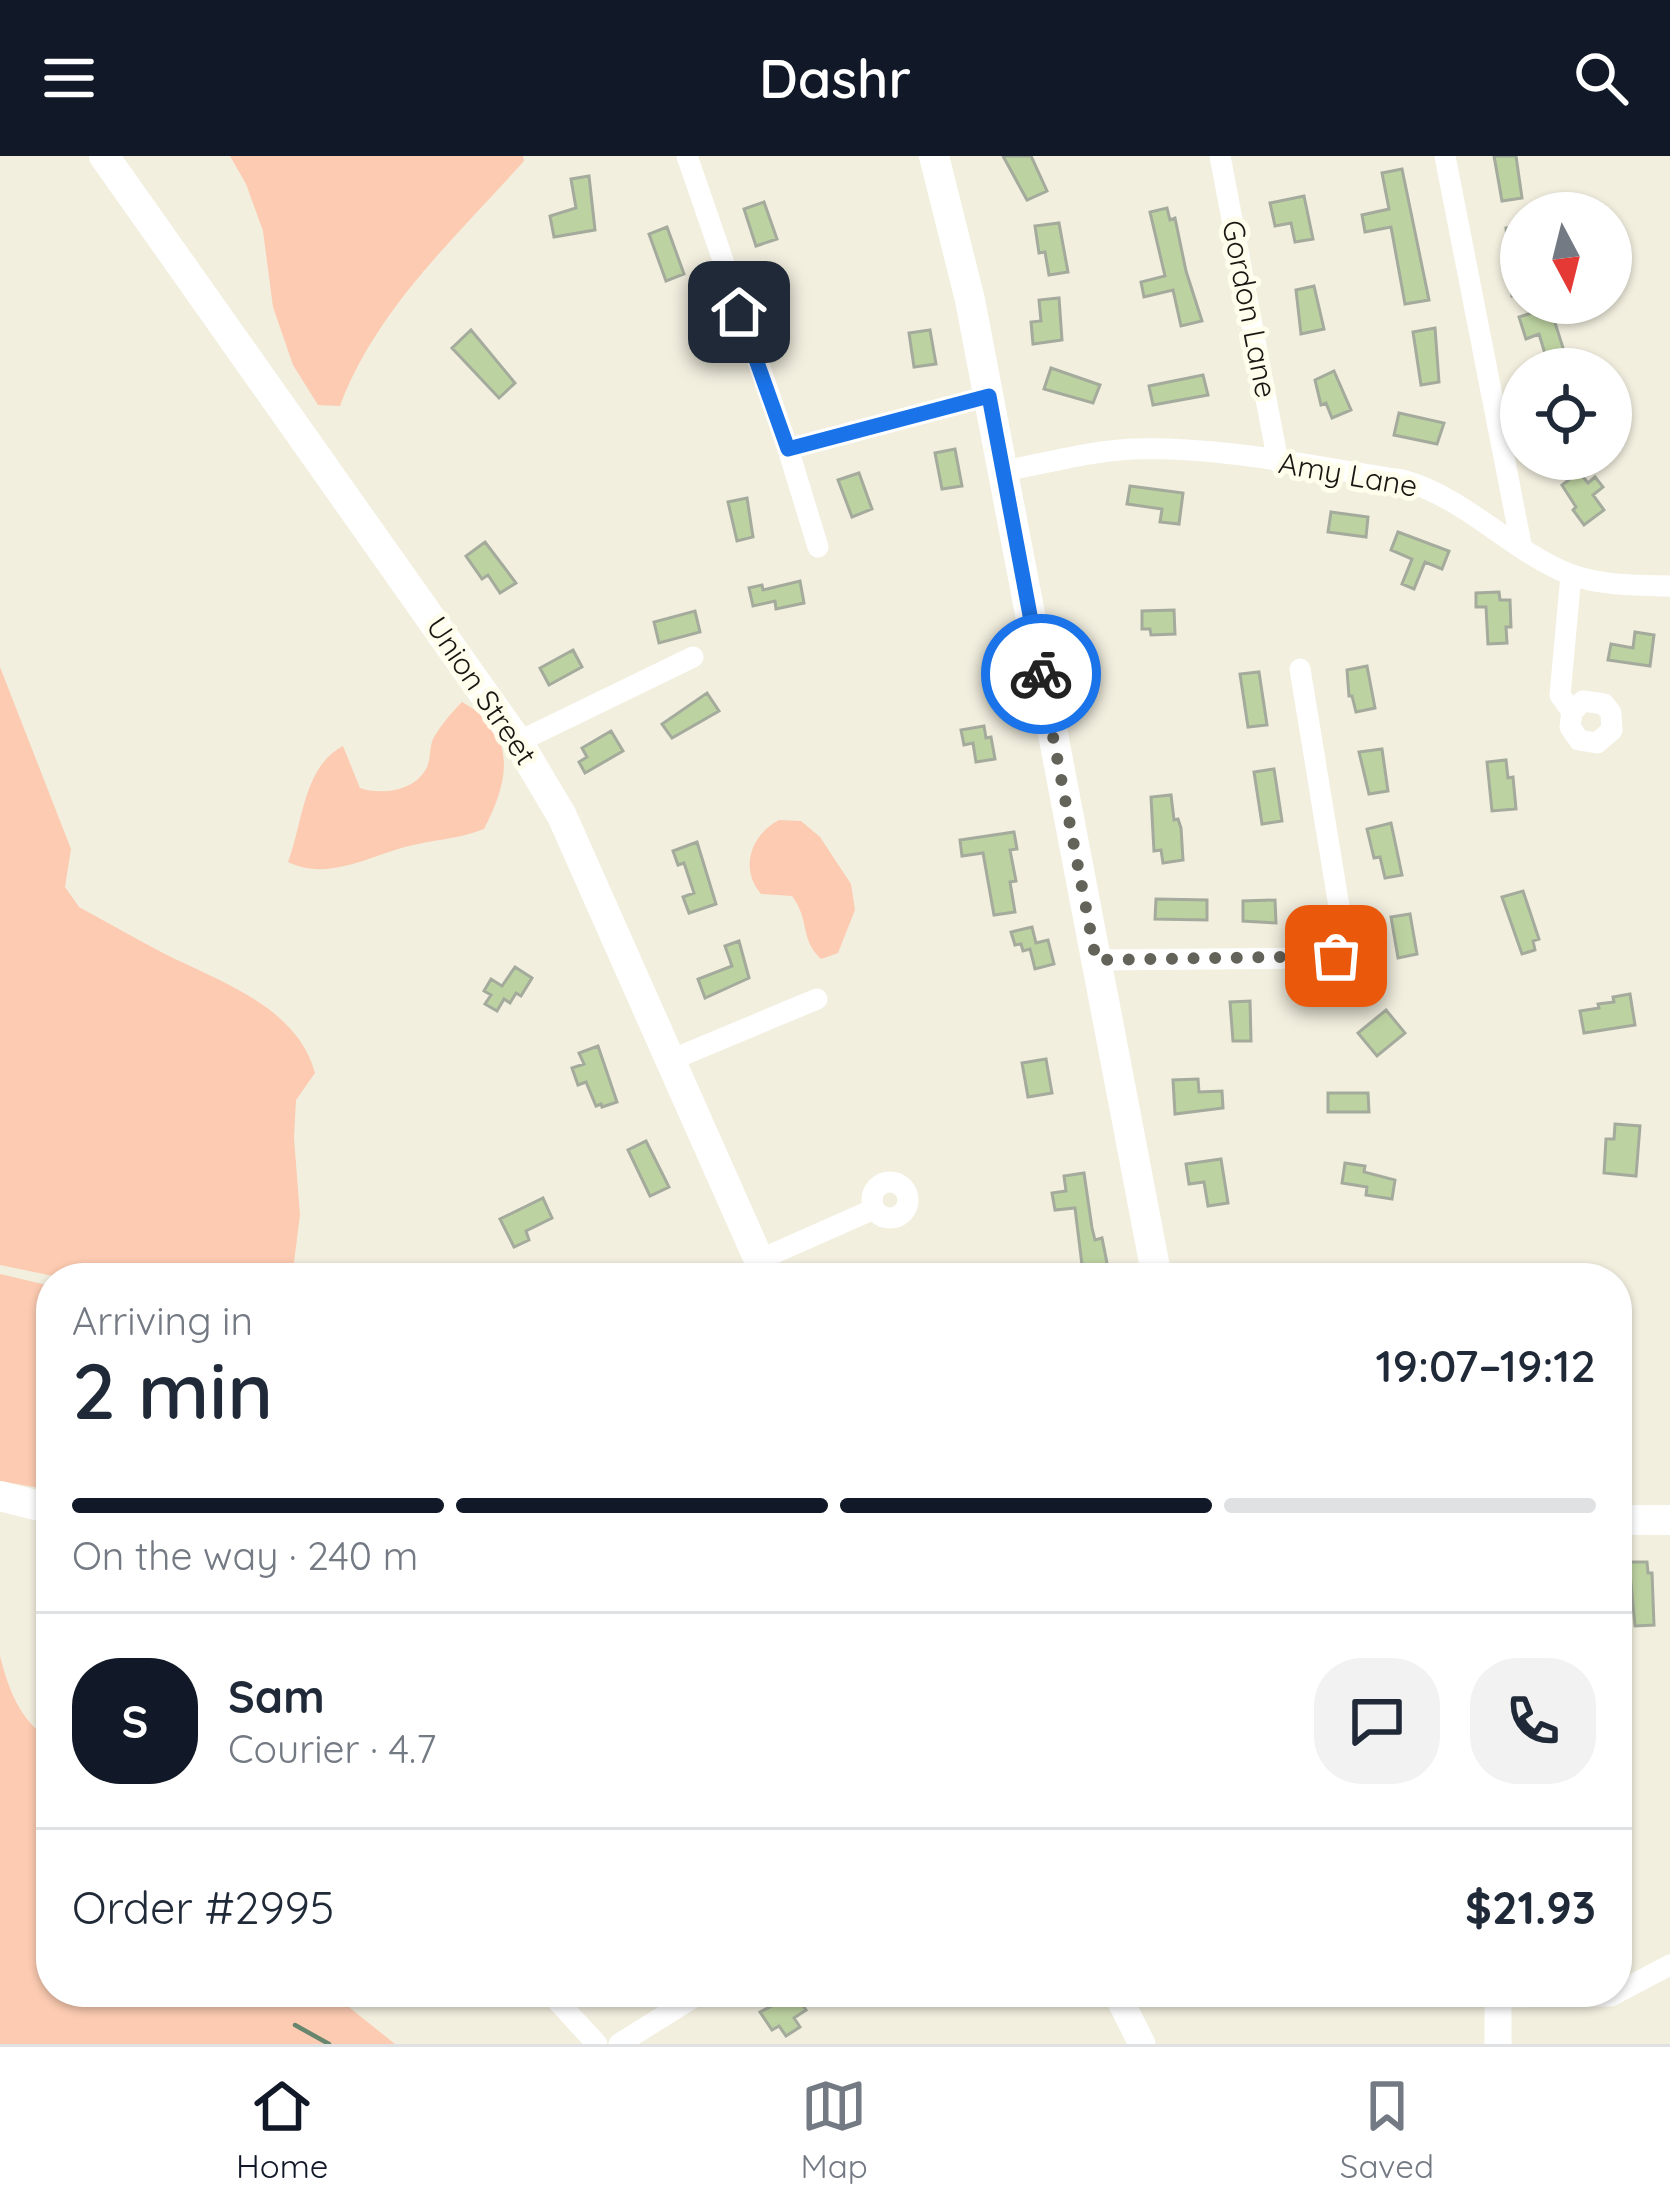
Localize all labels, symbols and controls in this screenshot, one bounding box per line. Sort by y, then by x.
text: Dashr [759,44,911,112]
icon: menu [36,45,102,111]
icon: search [1568,45,1634,111]
north arrow [1500,192,1632,324]
map controls [1500,192,1632,480]
street label: Gordon Lane [1214,217,1286,401]
pin [688,261,790,363]
icon: home [706,279,772,345]
button: locate [1500,348,1632,480]
street label: Amy Lane [1276,443,1421,505]
street label: Union Street [418,609,545,772]
courier [981,614,1101,734]
icon: bike [1008,641,1074,707]
pin [1285,905,1387,1007]
icon: bag [1303,923,1369,989]
text: Arriving in [72,1296,253,1345]
text: 19:07–19:12 [1375,1337,1596,1393]
text: 2 min [72,1341,273,1439]
text: On the way · 240 m [72,1531,418,1580]
button: chat [1314,1658,1440,1784]
button: phone [1470,1658,1596,1784]
text: Sam [228,1668,325,1724]
text: S [122,1693,148,1749]
text: Courier · 4.7 [228,1724,436,1773]
text: Order #2995 [72,1879,334,1935]
text: $21.93 [1465,1879,1596,1935]
tab: Home [236,2073,328,2186]
tab: Map [801,2073,868,2186]
tab: Saved [1340,2073,1434,2186]

